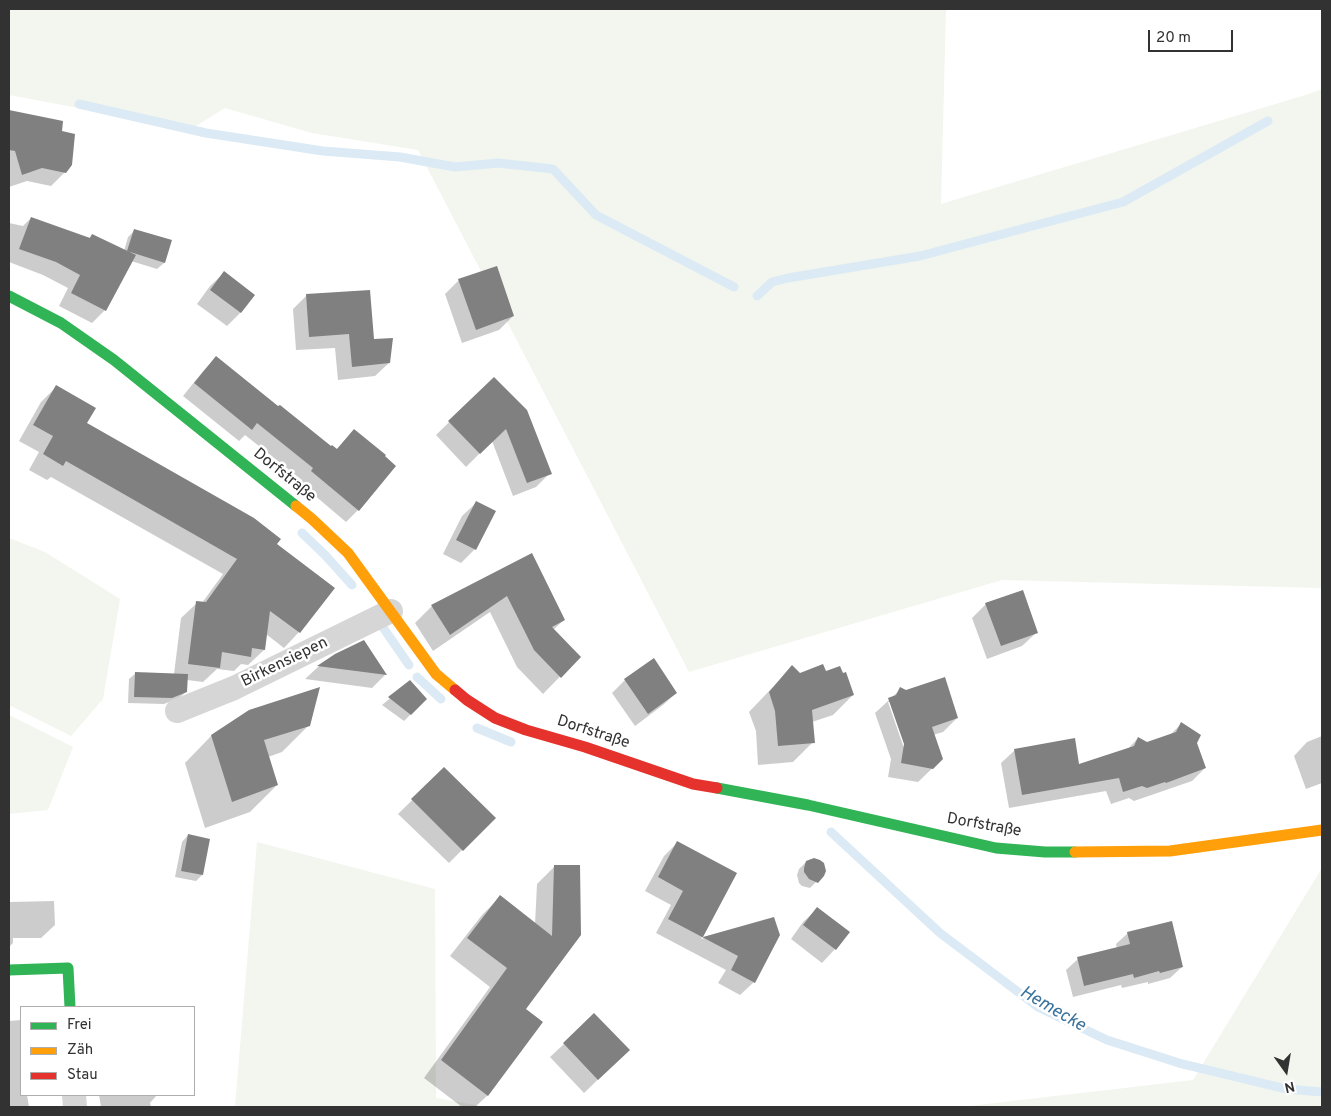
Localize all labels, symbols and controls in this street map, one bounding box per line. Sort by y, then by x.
scale bar [1151,20,1236,52]
text: 20 m [1156,29,1191,48]
street label: Dorfstraße [249,445,319,507]
street label: Birkensiepen [239,634,331,692]
street label: Dorfstraße [554,712,632,754]
street label: Dorfstraße [945,810,1023,842]
water label: Hemecke [1015,983,1089,1037]
legend [20,1006,195,1096]
text: Frei [67,1016,92,1035]
text: Zäh [67,1041,93,1060]
north arrow [1261,1046,1311,1096]
text: Stau [67,1066,98,1085]
text: N [1283,1077,1296,1096]

